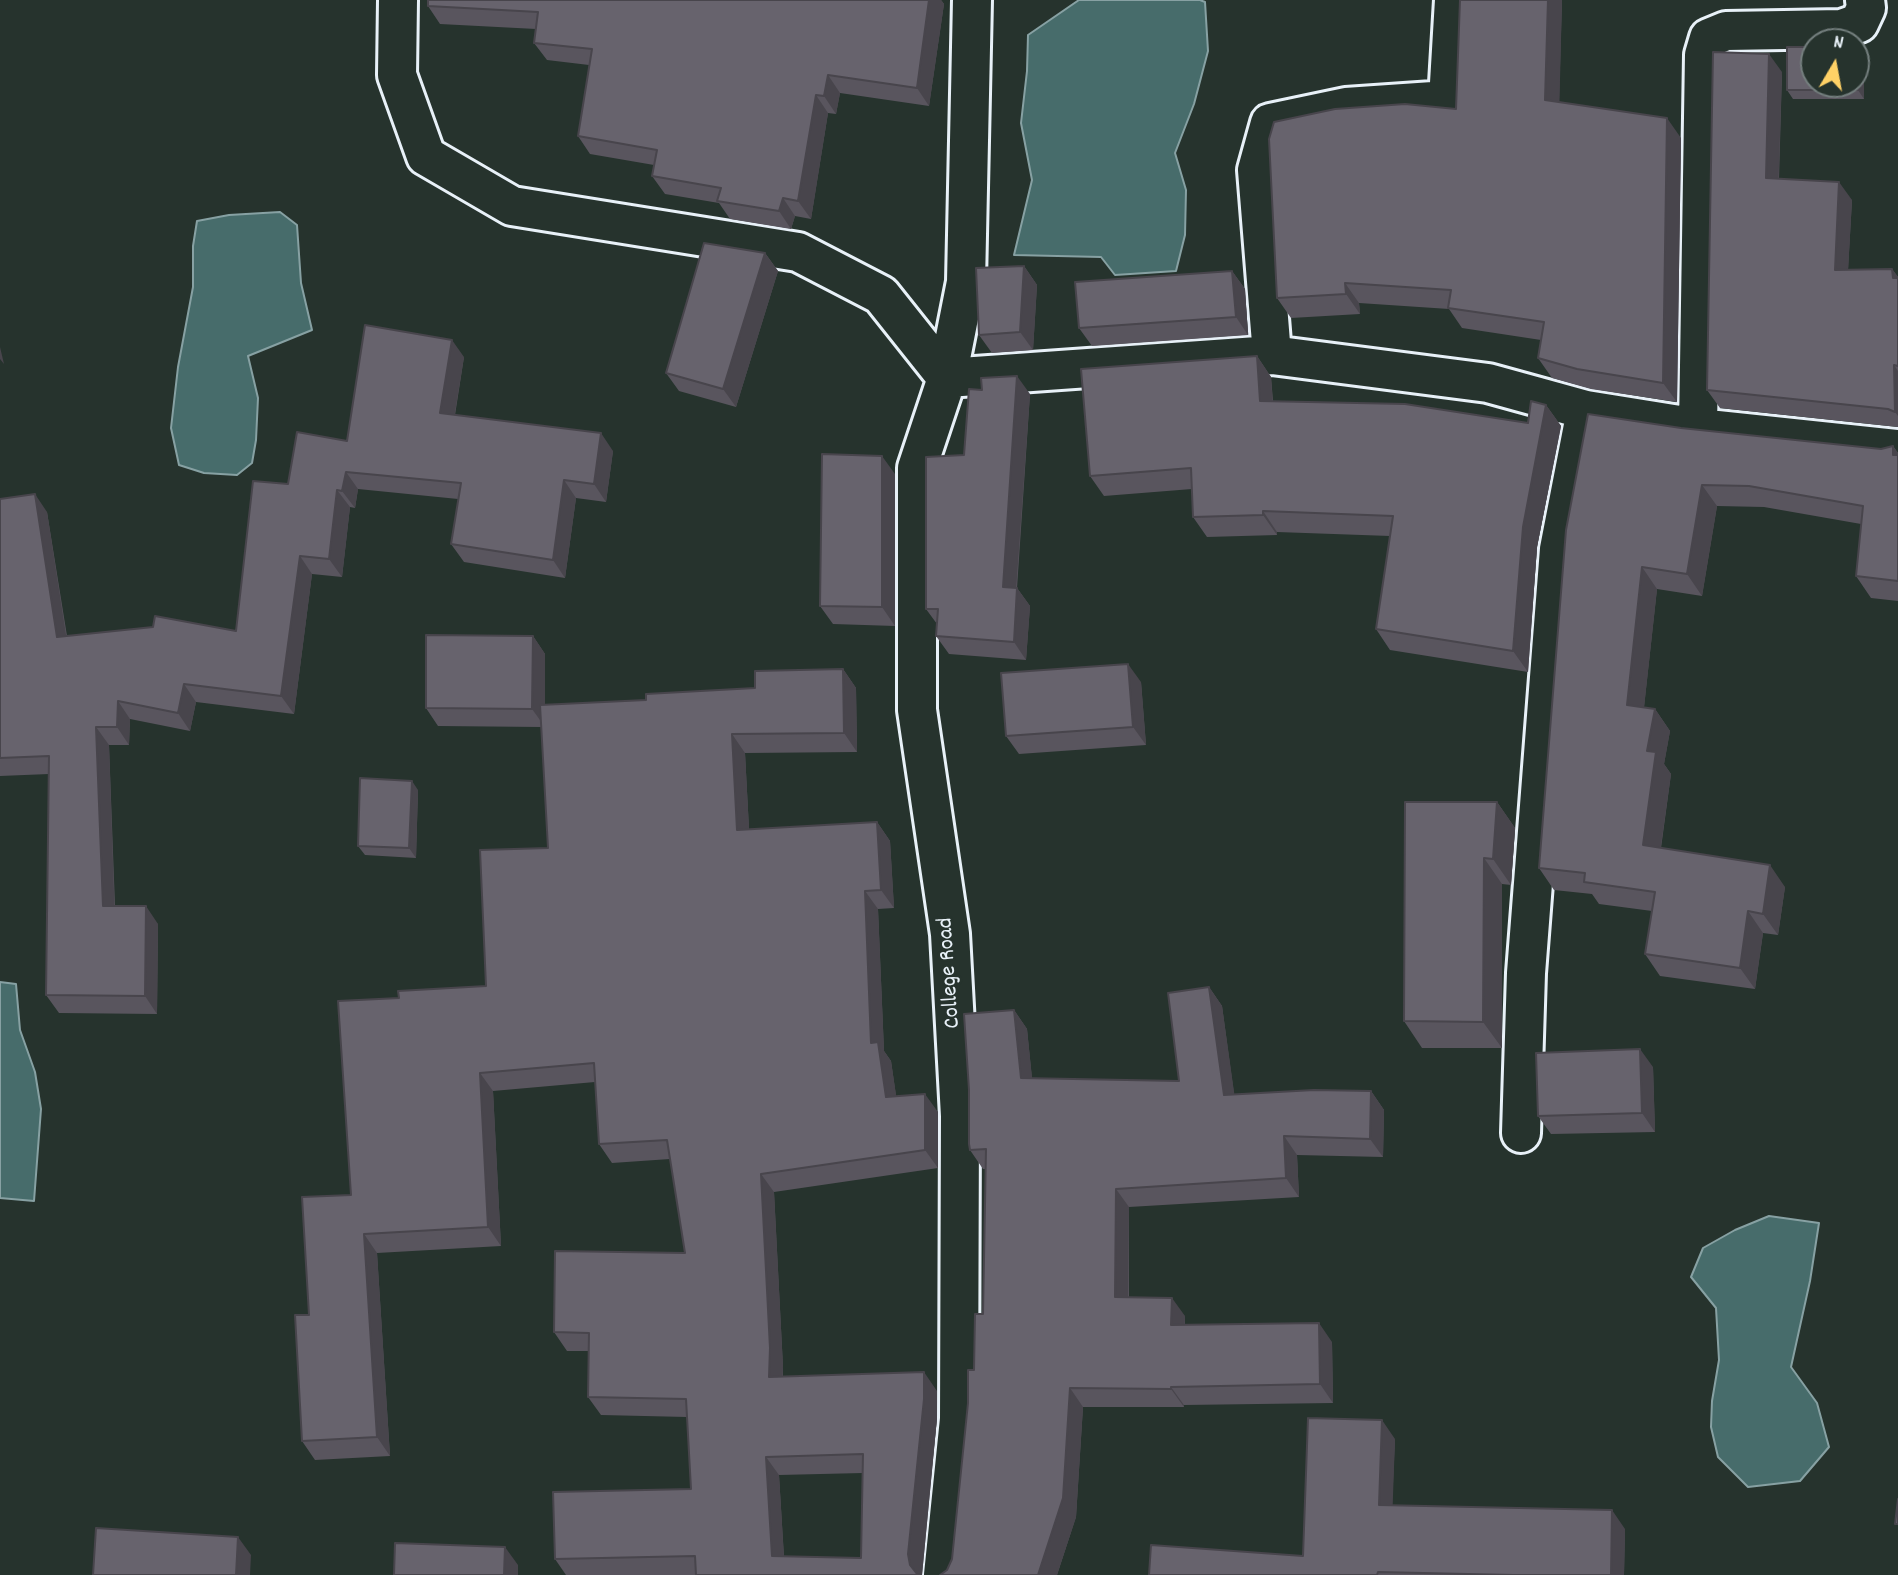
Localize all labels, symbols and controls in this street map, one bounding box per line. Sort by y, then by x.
north arrow [1800,28,1870,98]
text: N [1831,30,1845,58]
street label: College Road [933,917,969,1029]

